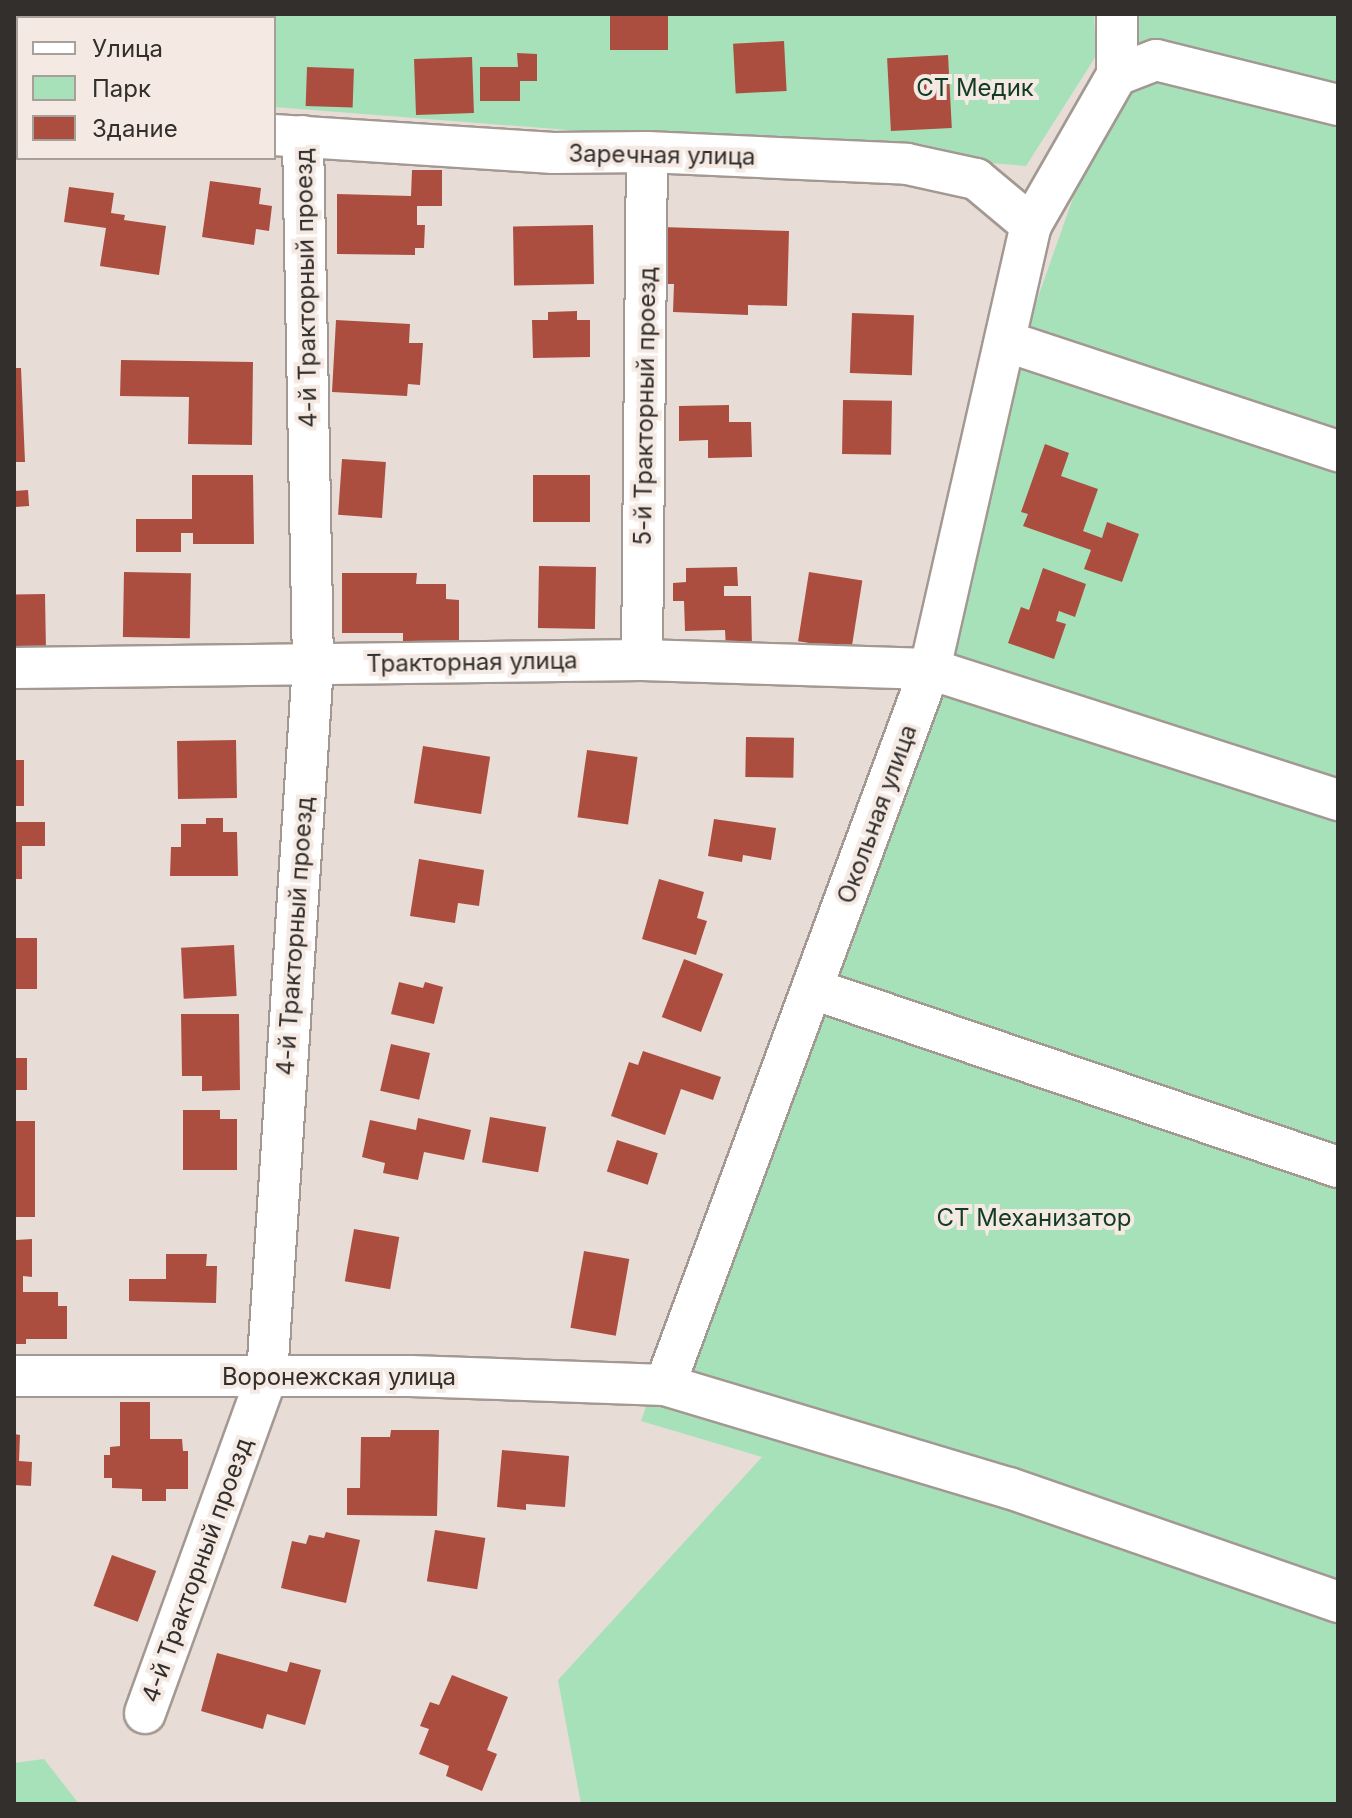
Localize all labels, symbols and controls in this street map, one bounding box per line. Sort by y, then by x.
legend [16,16,276,160]
text: Улица [92,34,163,63]
text: Парк [92,74,151,103]
park label: СТ Медик [916,74,1034,102]
text: Здание [92,114,178,143]
street label: Заречная улица [568,139,756,171]
street label: 4-й Тракторный проезд [289,148,323,428]
street label: 5-й Тракторный проезд [628,266,662,546]
street label: Тракторная улица [366,646,578,678]
street label: Окольная улица [831,721,923,907]
street label: 4-й Тракторный проезд [271,795,319,1077]
park label: СТ Механизатор [936,1204,1132,1232]
street label: Воронежская улица [222,1363,456,1391]
street label: 4-й Тракторный проезд [136,1434,258,1706]

